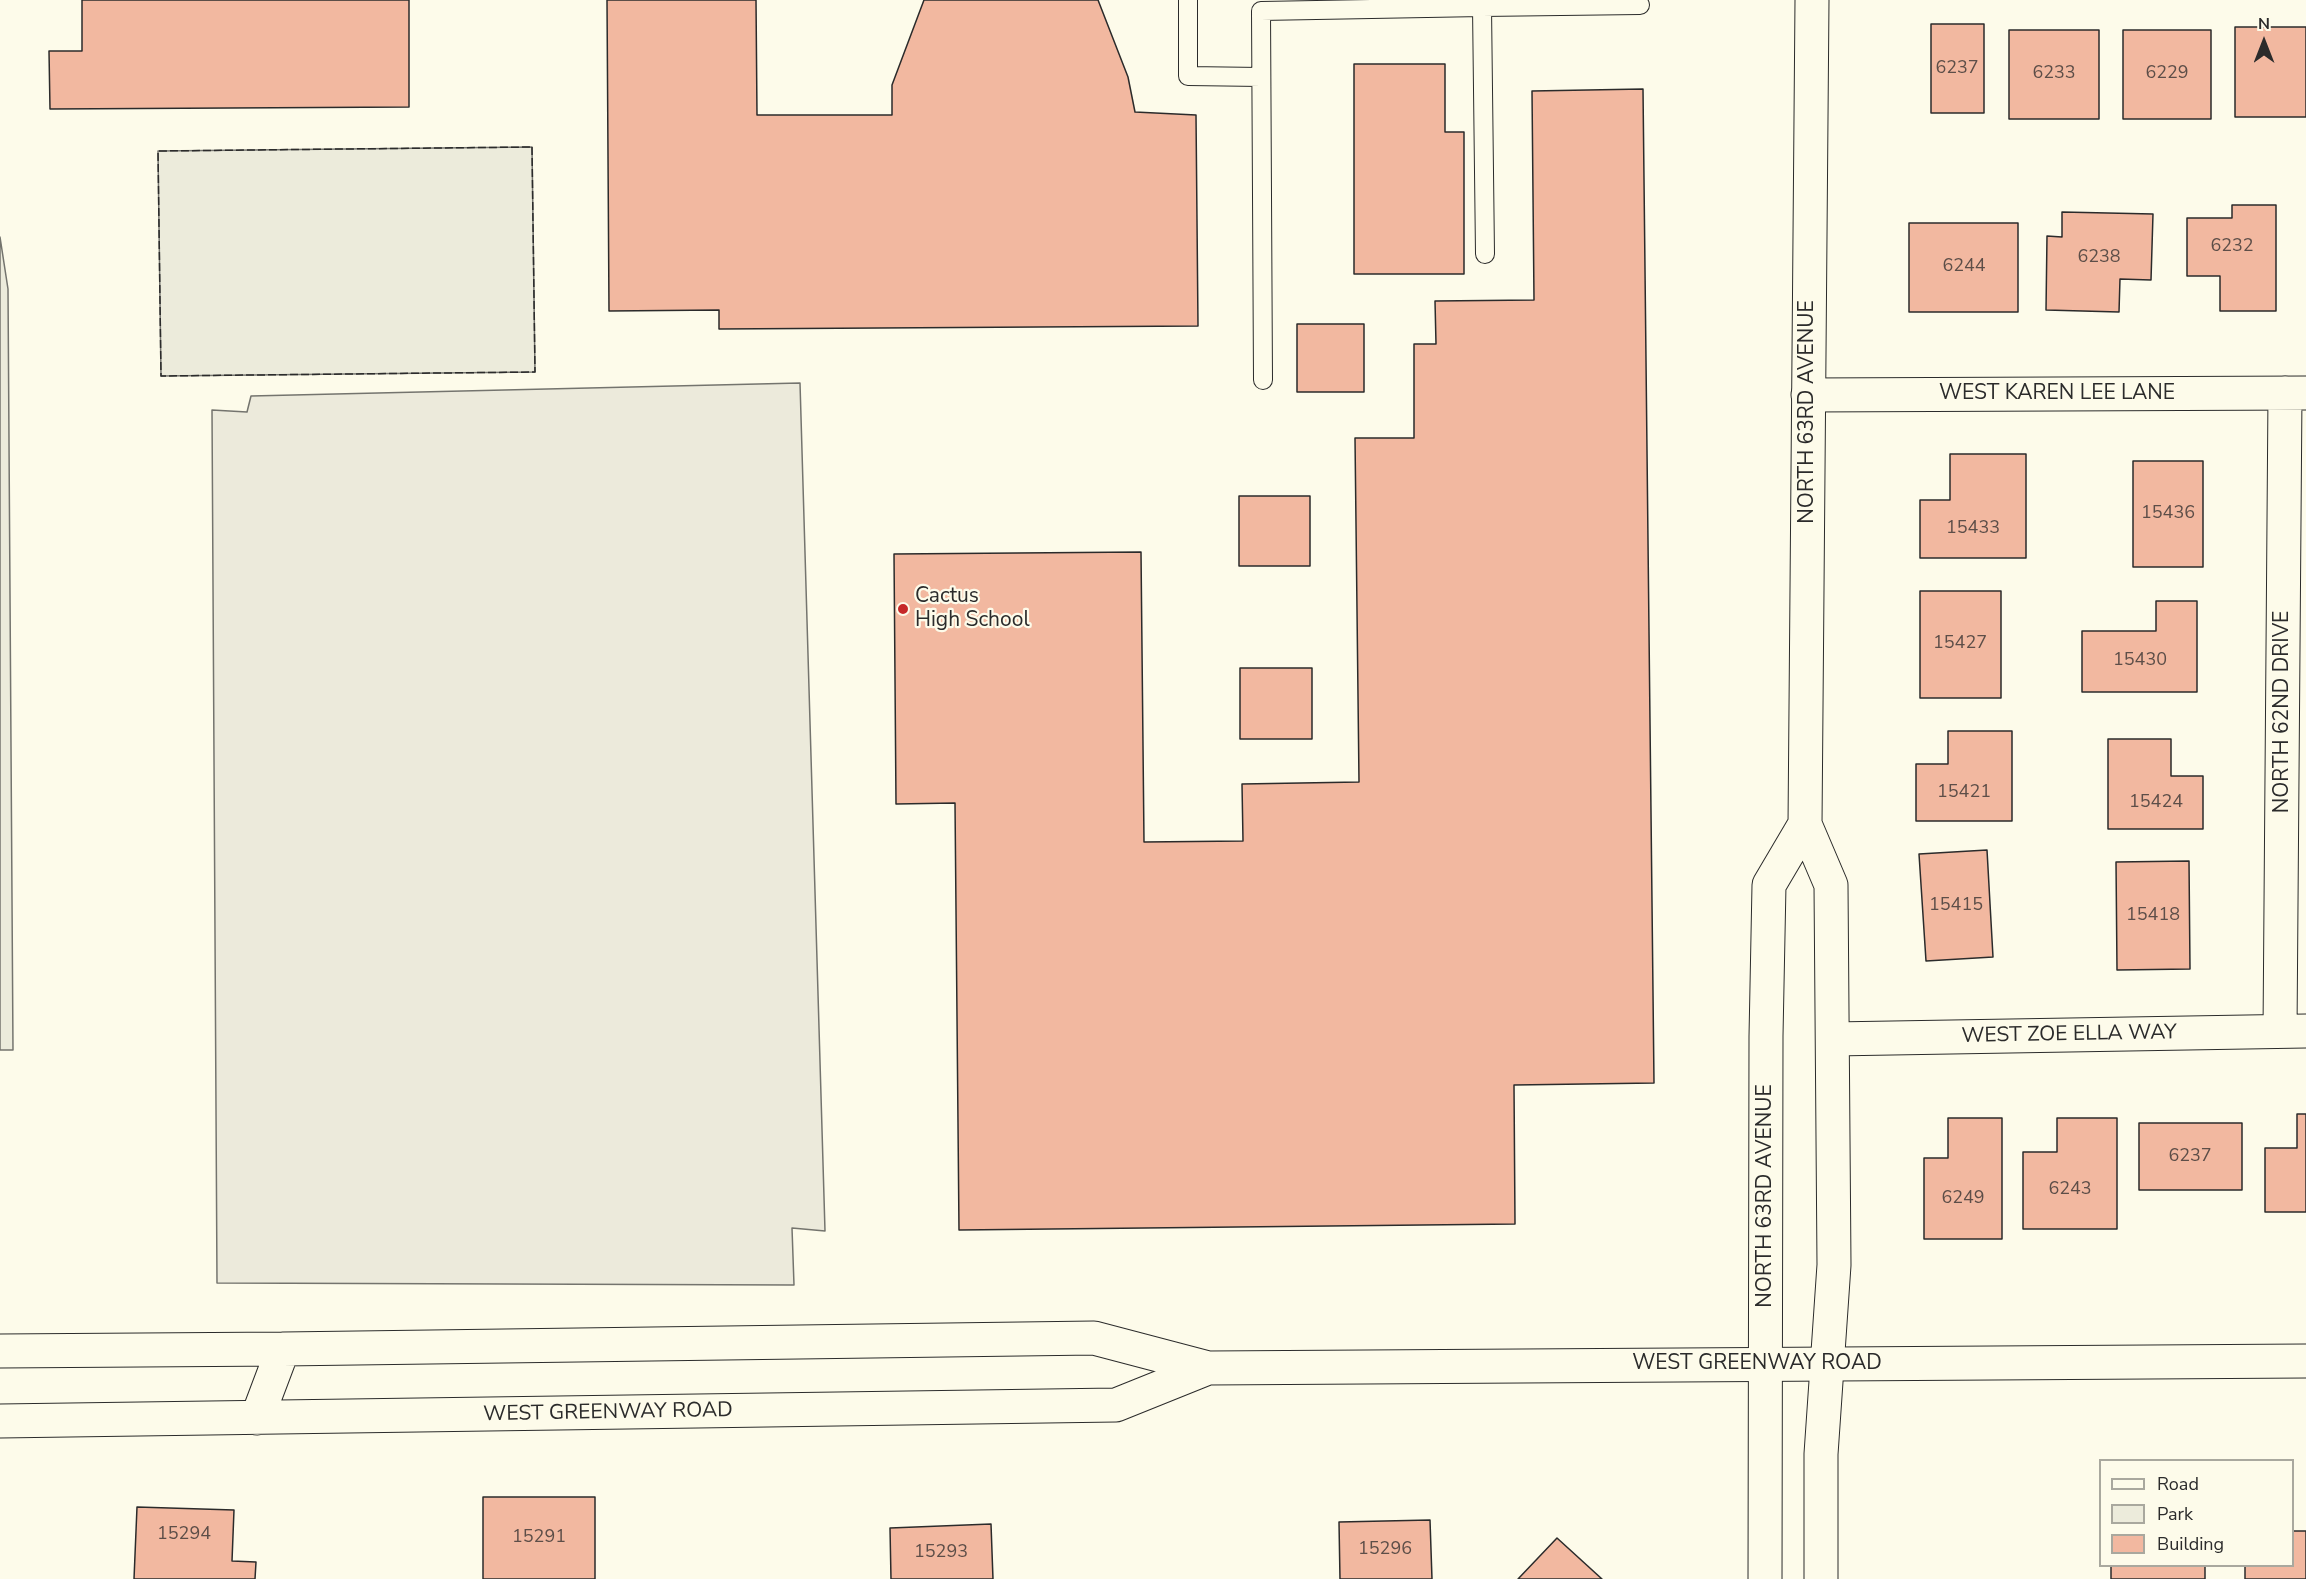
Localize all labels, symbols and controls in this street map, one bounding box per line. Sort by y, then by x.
north arrow [2234,12,2294,72]
text: N [2258,13,2270,35]
house number: 6237 [1935,58,1979,80]
house number: 6233 [2032,63,2076,85]
house number: 6229 [2145,63,2189,85]
house number: 6232 [2210,236,2254,258]
house number: 6238 [2077,247,2121,269]
house number: 6244 [1942,256,1986,278]
street label: NORTH 63RD AVENUE [1795,300,1821,524]
street label: WEST KAREN LEE LANE [1939,381,2175,407]
house number: 15436 [2141,503,2195,525]
house number: 15433 [1946,518,2000,540]
place label: Cactus High School [915,584,1030,634]
marker: Cactus High School [896,602,910,616]
street label: NORTH 62ND DRIVE [2270,611,2296,813]
house number: 15427 [1933,633,1987,655]
house number: 15430 [2113,650,2167,672]
house number: 15421 [1937,782,1991,804]
house number: 15424 [2129,792,2183,814]
house number: 15415 [1929,895,1983,917]
house number: 15418 [2126,905,2180,927]
street label: WEST ZOE ELLA WAY [1961,1021,2177,1049]
street label: NORTH 63RD AVENUE [1753,1084,1779,1308]
house number: 6237 [2168,1146,2212,1168]
house number: 6243 [2048,1179,2092,1201]
house number: 6249 [1941,1188,1985,1210]
street label: WEST GREENWAY ROAD [1632,1351,1882,1377]
street label: WEST GREENWAY ROAD [483,1398,733,1428]
legend [2099,1459,2294,1567]
text: Road [2157,1472,2199,1496]
text: Park [2157,1502,2193,1526]
house number: 15294 [157,1524,211,1546]
house number: 15291 [512,1527,566,1549]
text: Building [2157,1532,2224,1556]
house number: 15296 [1358,1539,1412,1561]
house number: 15293 [914,1542,968,1564]

